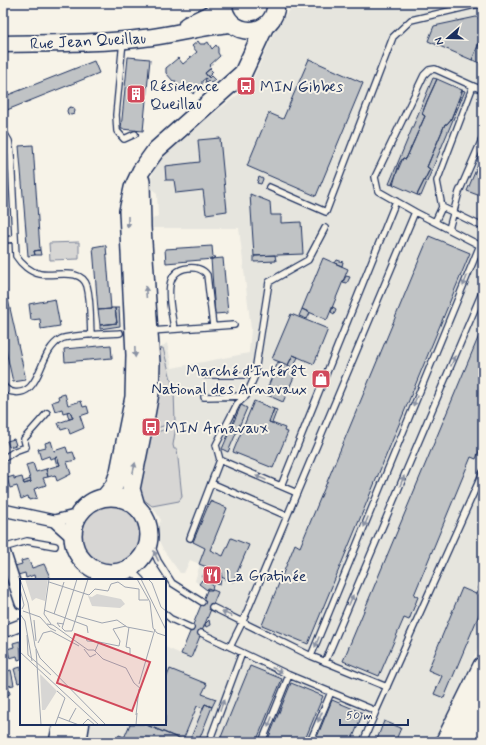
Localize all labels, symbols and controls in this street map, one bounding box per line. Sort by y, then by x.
north arrow [428,18,468,58]
street label: Rue Jean Queillau [29,28,147,55]
text: N [432,35,447,47]
bus stop icon: MIN Gibbes [235,75,257,97]
place label: Résidence Queillau [150,76,219,115]
place label: MIN Gibbes [260,77,343,98]
building icon: Résidence Queillau [125,83,147,105]
one-way arrow [125,216,131,229]
one-way arrow [461,276,467,288]
one-way arrow [143,286,150,298]
one-way arrow [132,346,138,359]
one-way arrow [450,354,456,366]
place label: Marché d'Intérêt National des Arnavaux [151,361,308,400]
shop icon: Marché d'Intérêt National des Arnavaux [310,368,332,390]
one-way arrow [412,396,418,408]
bus stop icon: MIN Arnavaux [140,416,162,438]
place label: MIN Arnavaux [165,418,268,439]
one-way arrow [131,462,137,474]
one-way arrow [255,475,266,481]
one-way arrow [399,475,405,486]
one-way arrow [363,516,369,527]
one-way arrow [153,550,159,562]
restaurant icon: La Gratinée [201,564,223,586]
place label: La Gratinée [226,566,307,587]
inset map [20,579,166,725]
one-way arrow [348,595,354,606]
one-way arrow [222,611,233,617]
one-way arrow [313,636,319,648]
one-way arrow [272,667,283,673]
one-way arrow [220,699,226,711]
scale bar [340,701,408,727]
text: 50 m [346,708,373,724]
one-way arrow [317,712,323,723]
one-way arrow [267,716,273,727]

